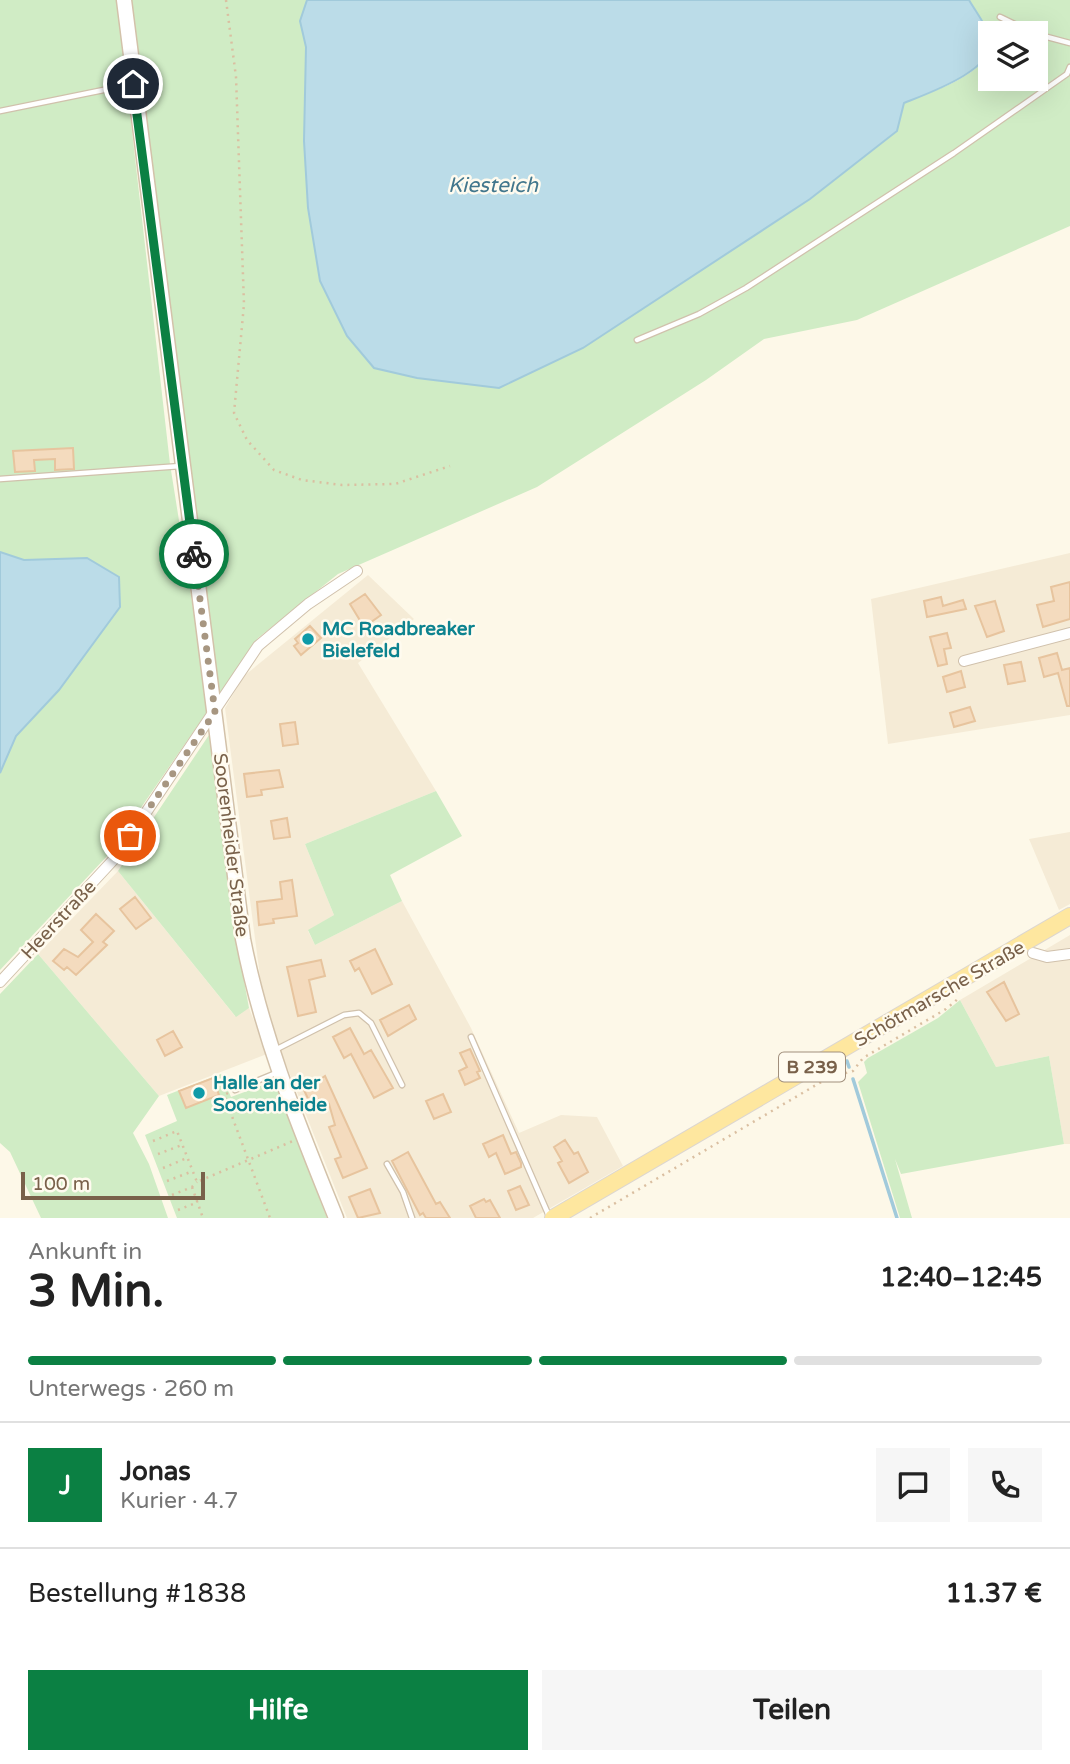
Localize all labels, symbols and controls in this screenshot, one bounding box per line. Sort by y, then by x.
map controls [978,21,1048,91]
button: layers [978,21,1048,91]
pin [103,54,163,114]
icon: home [114,65,152,103]
water label: Kiesteich [448,173,539,198]
courier [159,519,229,589]
icon: bike [175,535,213,573]
place label: MC Roadbreaker Bielefeld [322,618,476,662]
marker: MC Roadbreaker Bielefeld [300,631,316,647]
street label: Soorenheider Straße [209,752,253,938]
pin [100,806,160,866]
icon: bag [111,817,149,855]
street label: Heerstraße [17,876,101,964]
street label: Schötmarsche Straße [850,936,1029,1052]
road number: B 239 [779,1052,845,1082]
place label: Halle an der Soorenheide [213,1072,327,1116]
marker: Halle an der Soorenheide [191,1085,207,1101]
scale bar [21,1169,205,1201]
text: 100 m [32,1173,90,1195]
text: Ankunft in [28,1238,142,1266]
text: 12:40–12:45 [880,1262,1042,1293]
text: 3 Min. [28,1264,164,1319]
text: Unterwegs · 260 m [28,1375,234,1403]
button: chat [876,1448,950,1522]
button: phone [968,1448,1042,1522]
text: Jonas [120,1456,191,1487]
text: J [59,1470,71,1501]
text: Kurier · 4.7 [120,1487,238,1515]
text: Bestellung #1838 [28,1578,246,1609]
text: 11.37 € [945,1578,1042,1609]
button: Hilfe [28,1670,528,1750]
button: Teilen [542,1670,1042,1750]

